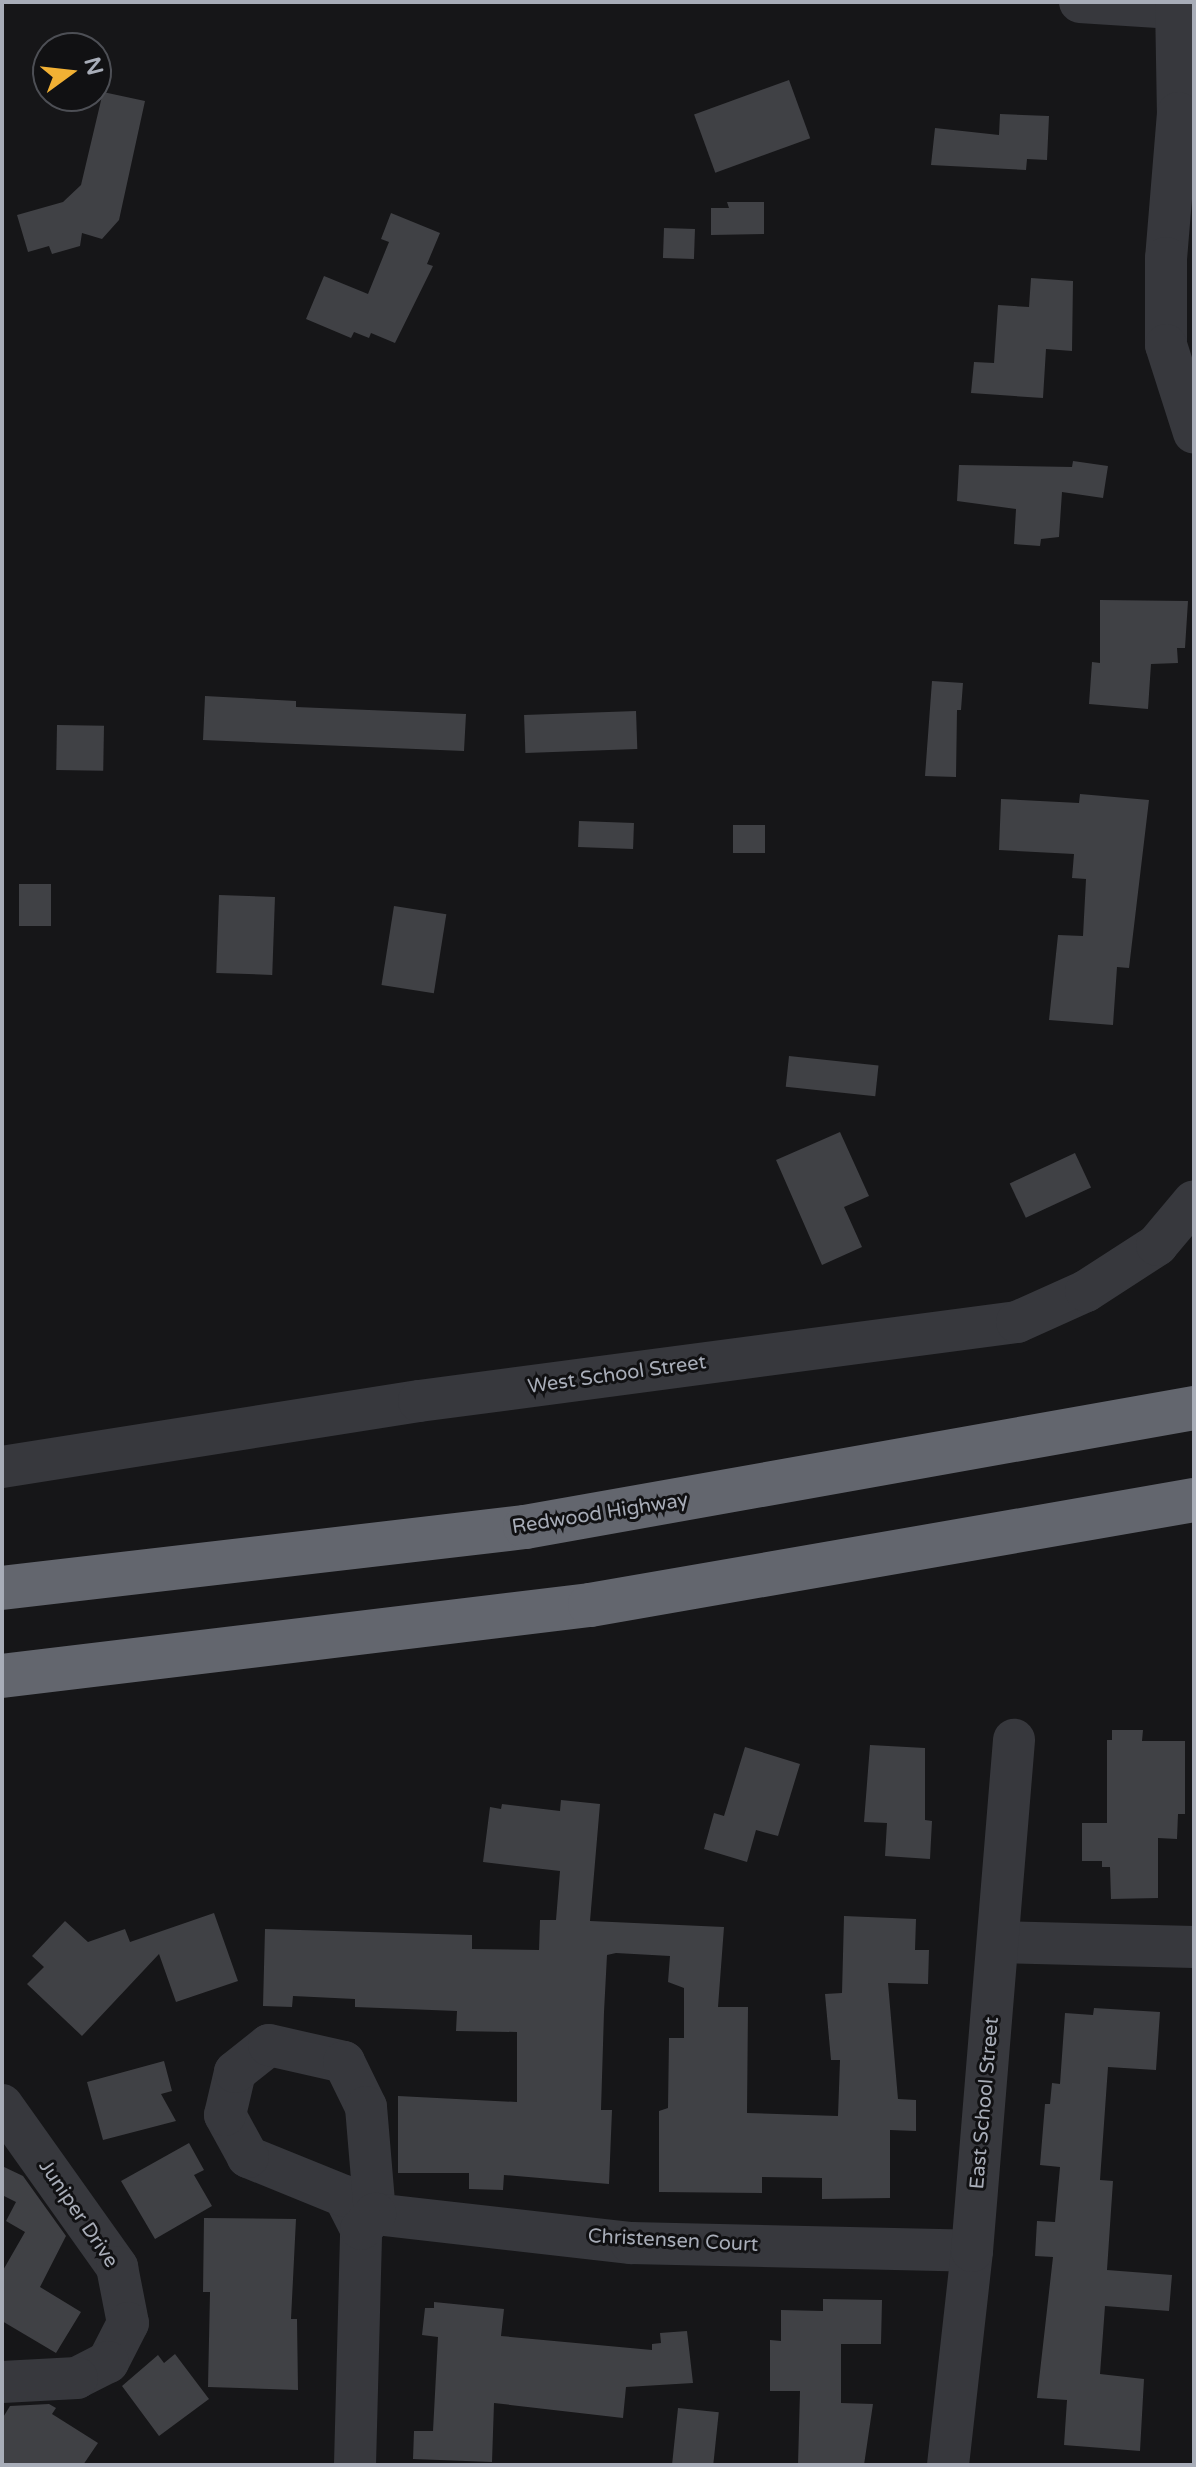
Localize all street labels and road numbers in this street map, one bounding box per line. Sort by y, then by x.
street label: West School Street [526,1351,708,1399]
street label: Redwood Highway [510,1488,690,1540]
street label: East School Street [966,2016,1004,2190]
street label: Juniper Drive [33,2156,123,2272]
street label: Christensen Court [587,2225,759,2257]

